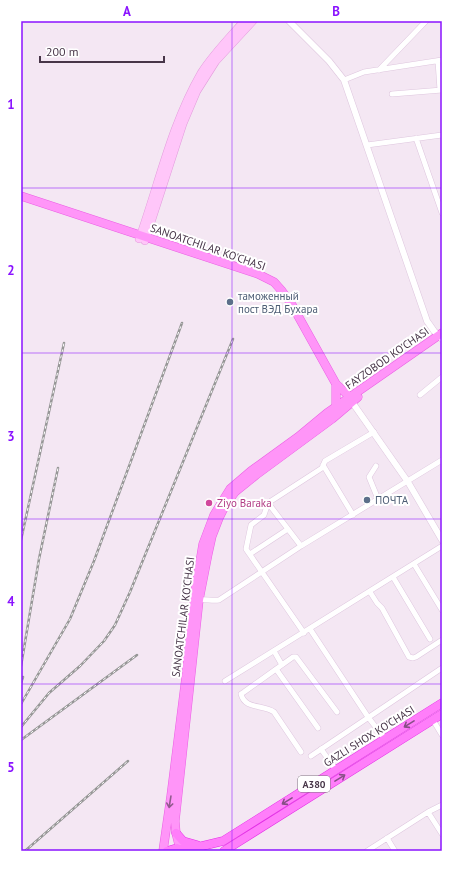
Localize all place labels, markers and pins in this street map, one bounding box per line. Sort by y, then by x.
place label: таможенный пост ВЭД Бухара [238,289,318,316]
marker: таможенный пост ВЭД Бухара [225,297,235,307]
place label: ПОЧТА [375,493,409,507]
marker: ПОЧТА [362,495,372,505]
place label: Ziyo Baraka [217,496,272,510]
marker: Ziyo Baraka [204,498,214,508]

